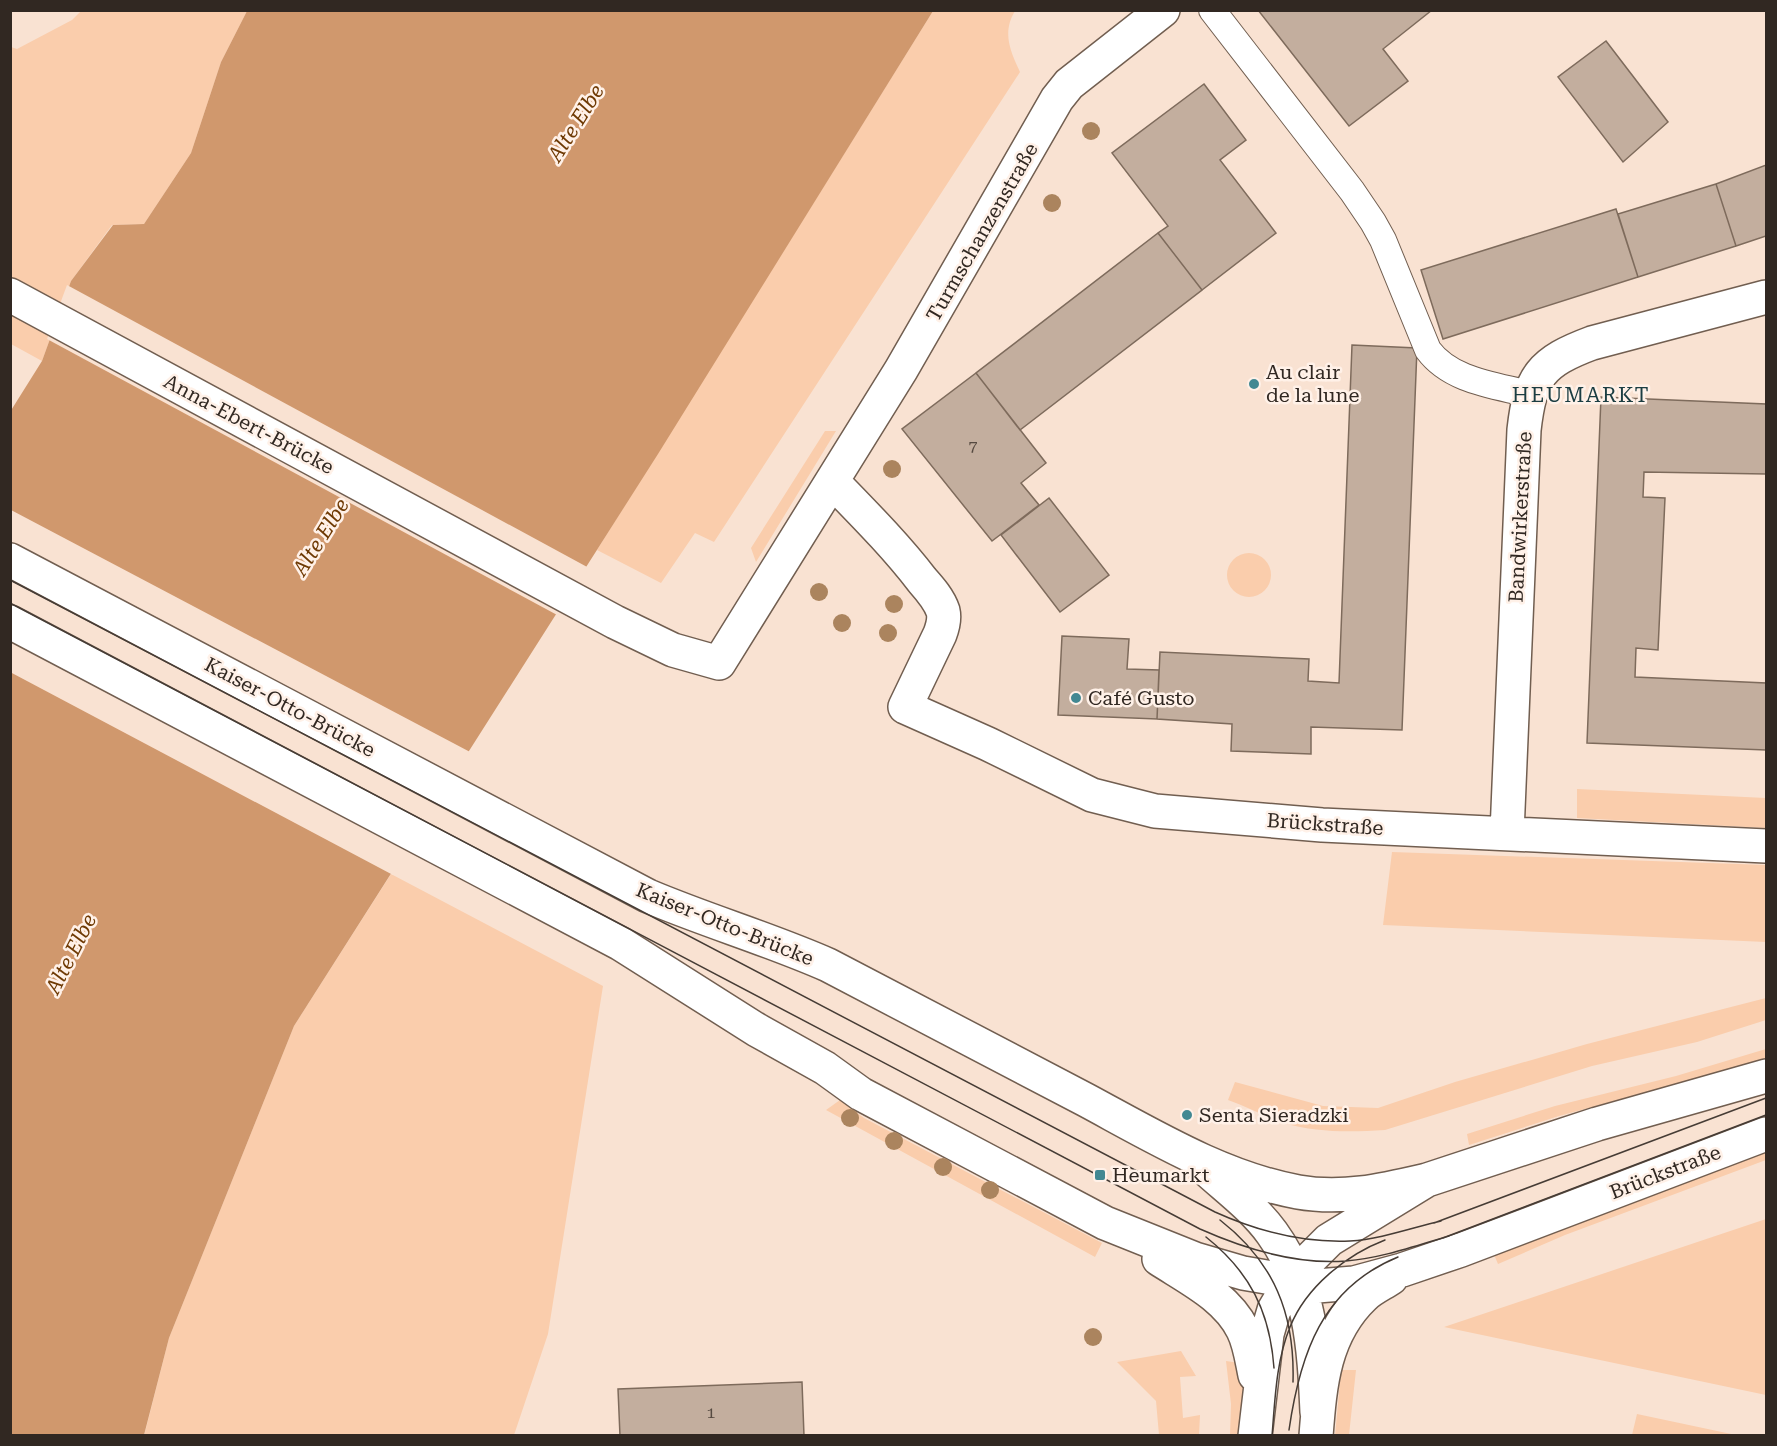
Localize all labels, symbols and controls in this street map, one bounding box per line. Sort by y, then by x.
water label: Alte Elbe [542,80,609,168]
street label: Turmschanzenstraße [921,139,1043,325]
place label: Au clair de la lune [1266,360,1360,407]
street label: Anna-Ebert-Brücke [160,369,338,479]
marker: Au clair de la lune [1247,377,1261,391]
district label: HEUMARKT [1512,383,1650,407]
street label: Bandwirkerstraße [1504,431,1536,603]
house number: 7 [969,436,978,455]
water label: Alte Elbe [287,494,354,582]
street label: Kaiser-Otto-Brücke [201,652,379,762]
place label: Café Gusto [1088,686,1195,710]
marker: Café Gusto [1069,691,1083,705]
street label: Brückstraße [1266,808,1384,840]
street label: Kaiser-Otto-Brücke [633,877,817,971]
water label: Alte Elbe [40,910,101,1000]
place label: Senta Sieradzki [1199,1103,1349,1127]
marker: Senta Sieradzki [1180,1108,1194,1122]
street label: Brückstraße [1606,1140,1724,1204]
place label: Heumarkt [1112,1163,1210,1187]
marker: Heumarkt [1093,1168,1107,1182]
house number: 1 [707,1403,716,1422]

